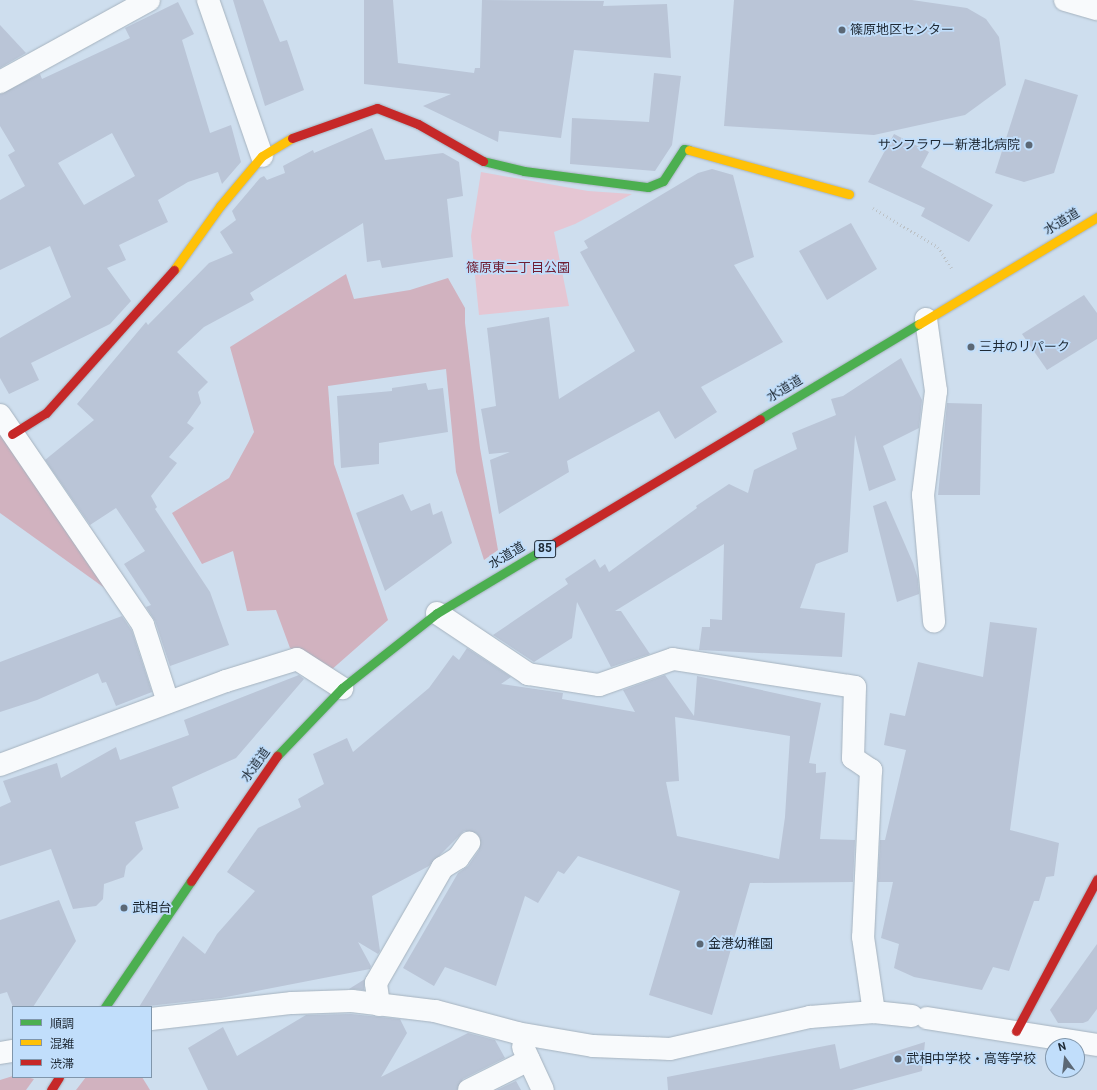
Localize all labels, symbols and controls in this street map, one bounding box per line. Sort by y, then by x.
place label: 篠原地区センター [850,22,954,38]
marker: 篠原地区センター [837,25,847,35]
place label: サンフラワー新港北病院 [877,137,1020,153]
marker: サンフラワー新港北病院 [1023,139,1035,151]
street label: 水道道 [1041,205,1083,239]
park label: 篠原東二丁目公園 [466,260,570,276]
place label: 三井のリパーク [979,339,1070,355]
marker: 三井のリパーク [966,342,976,352]
street label: 水道道 [764,372,806,406]
street label: 水道道 [486,539,528,573]
road number: 85 [534,539,556,559]
street label: 水道道 [238,745,274,785]
place label: 武相台 [132,900,171,916]
marker: 武相台 [119,903,129,913]
place label: 金港幼稚園 [708,936,773,952]
marker: 金港幼稚園 [695,939,705,949]
legend [12,1006,152,1078]
text: 順調 [50,1017,74,1031]
text: 混雑 [50,1037,74,1051]
north arrow [1045,1038,1085,1078]
text: N [1057,1040,1067,1054]
place label: 武相中学校・高等学校 [906,1051,1036,1067]
marker: 武相中学校・高等学校 [893,1054,903,1064]
text: 渋滞 [50,1057,74,1071]

